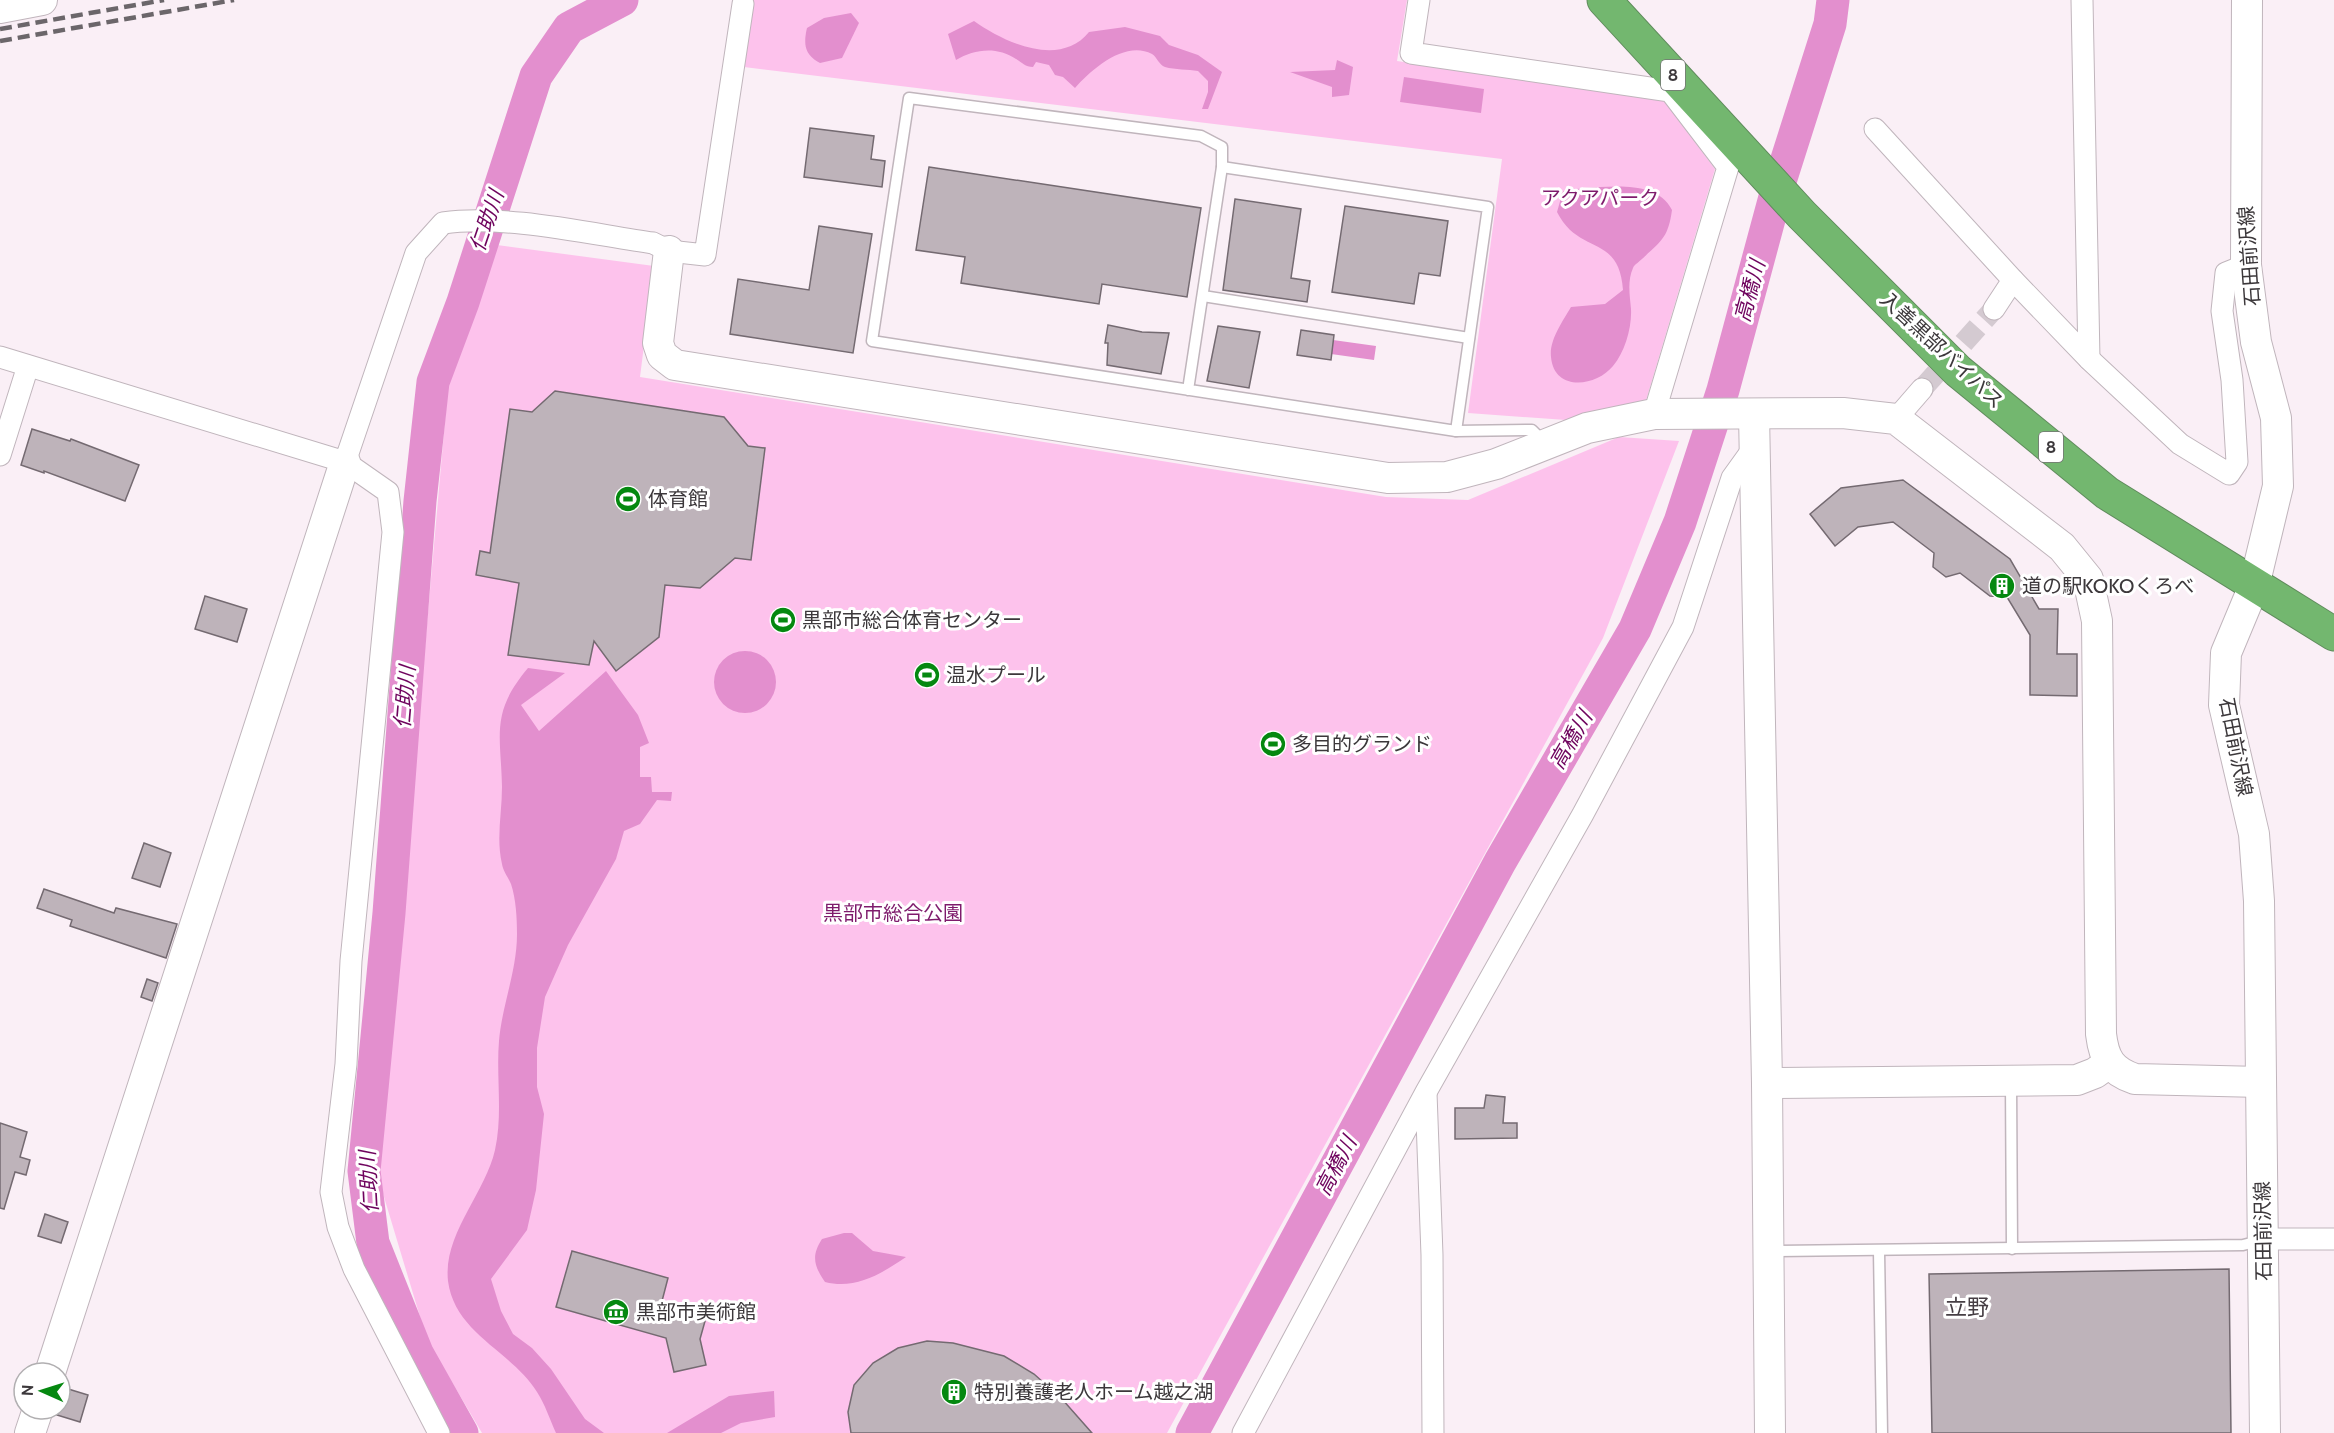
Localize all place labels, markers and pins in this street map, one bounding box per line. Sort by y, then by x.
sports icon: 体育館 [613,484,643,514]
place label: 体育館 [648,487,708,511]
building icon: 道の駅KOKOくろべ [1987,571,2017,601]
place label: 道の駅KOKOくろべ [2022,574,2194,598]
sports icon: 黒部市総合体育センター [768,605,798,635]
place label: 黒部市総合体育センター [802,608,1022,632]
sports icon: 温水プール [912,660,942,690]
place label: 温水プール [946,663,1046,687]
sports icon: 多目的グランド [1258,729,1288,759]
place label: 多目的グランド [1292,732,1432,756]
museum icon: 黒部市美術館 [601,1297,631,1327]
place label: 黒部市美術館 [636,1300,756,1324]
building icon: 特別養護老人ホーム越之湖 [939,1377,969,1407]
place label: 特別養護老人ホーム越之湖 [974,1380,1213,1404]

